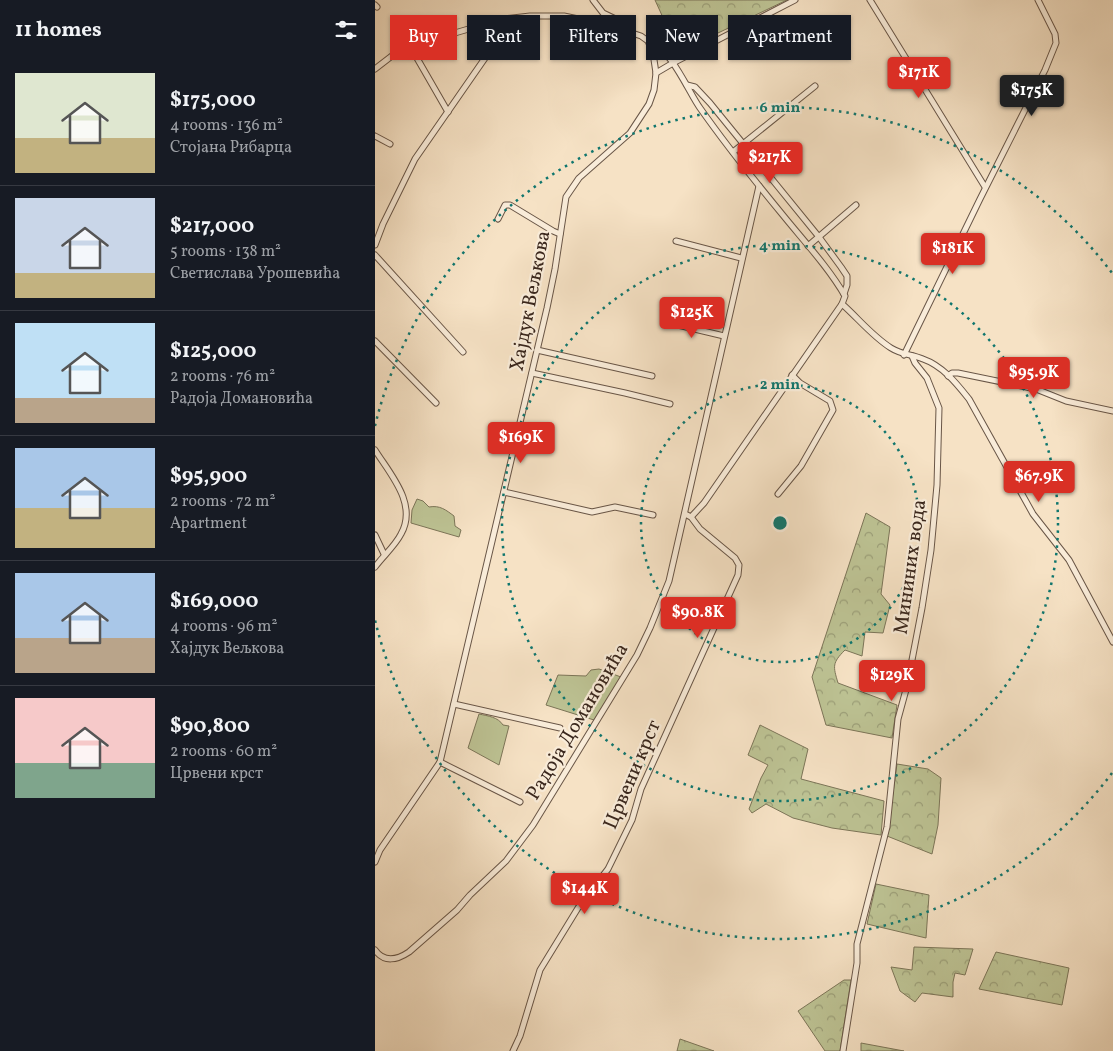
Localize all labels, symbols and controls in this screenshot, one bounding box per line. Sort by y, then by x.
chip: Buy [390,15,457,60]
chip: Rent [467,15,540,60]
chip: Filters [550,15,636,60]
chip: New [646,15,718,60]
chip: Apartment [728,15,851,60]
text: 11 homes [15,16,102,45]
icon: filters [332,16,360,44]
pin: $171K [884,56,954,99]
text: $171K [898,62,940,84]
pin: $175K [997,74,1067,117]
text: $175K [1011,80,1053,102]
text: $175,000 [170,86,256,115]
icon: home [55,93,115,153]
text: 6 min [760,98,801,119]
text: 4 rooms · 136 m² [170,115,283,137]
text: Стојана Рибарца [170,137,292,159]
pin: $217K [735,142,805,184]
text: $217K [749,147,791,169]
text: $217,000 [170,212,254,241]
icon: home [55,218,115,278]
street label: Хајдук Вељкова [504,228,558,374]
pin: $181K [918,232,988,275]
text: 4 min [759,236,801,257]
text: $181K [932,238,974,260]
text: 5 rooms · 138 m² [170,241,281,263]
text: Светислава Урошевића [170,263,340,285]
pin: $125K [657,296,727,339]
text: $125K [671,302,713,324]
text: $125,000 [170,337,256,366]
icon: home [55,343,115,403]
pin: $95.9K [993,356,1075,399]
text: $95.9K [1009,362,1059,384]
text: 2 rooms · 76 m² [170,366,275,388]
text: 2 min [760,375,800,396]
text: Радоја Домановића [170,388,313,410]
pin: $169K [486,422,556,464]
text: $169K [499,427,543,449]
pin: $67.9K [998,460,1080,503]
text: $95,900 [170,462,247,491]
text: $67.9K [1015,466,1063,488]
icon: home [55,468,115,528]
text: 2 rooms · 72 m² [170,491,275,513]
street label: Мининих вода [888,498,934,636]
text: Apartment [170,513,247,535]
centre of rings [771,514,789,532]
text: $169,000 [170,587,259,616]
icon: home [55,593,115,653]
pin: $90.8K [657,596,739,639]
text: $90.8K [672,602,724,624]
text: 4 rooms · 96 m² [170,616,277,638]
text: Хајдук Вељкова [170,638,284,660]
street label: Радоја Домановића [520,638,636,806]
pin: $129K [857,660,927,702]
text: $129K [870,665,914,687]
text: $90,800 [170,712,250,741]
street label: Црвени крст [597,716,669,834]
icon: home [55,718,115,778]
text: 2 rooms · 60 m² [170,741,277,763]
text: Црвени крст [170,763,263,785]
pin: $144K [550,872,620,915]
text: $144K [562,878,608,900]

